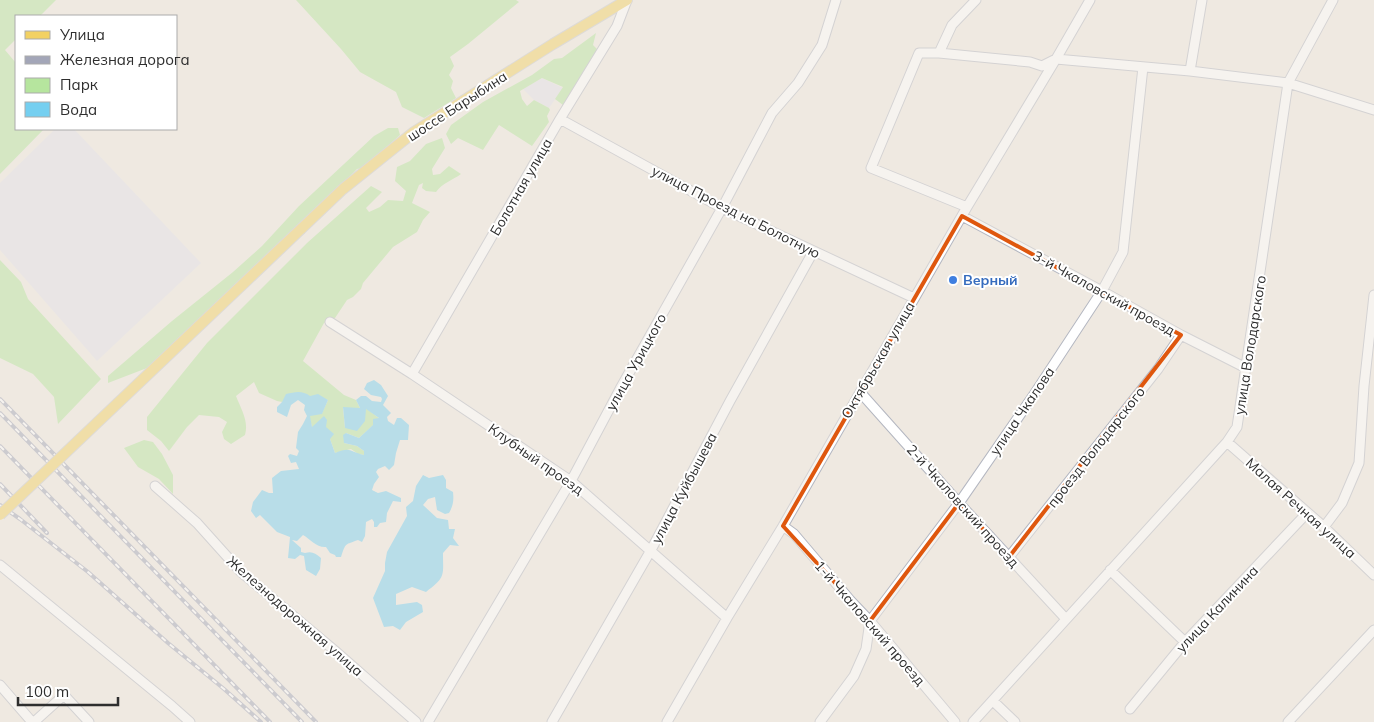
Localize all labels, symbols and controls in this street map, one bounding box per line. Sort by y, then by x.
legend [15,15,178,130]
text: Улица [59,25,105,44]
text: Железная дорога [60,50,190,69]
street label: шоссе Барыбина [404,67,510,145]
text: Парк [60,75,99,94]
text: Вода [60,100,97,119]
street label: Болотная улица [486,135,556,239]
street label: улица Проезд на Болотную [649,162,823,262]
street label: 3-й Чкаловский проезд [1030,246,1179,340]
place label: Верный [963,271,1018,289]
marker: Верный [947,274,959,286]
street label: улица Володарского [1230,274,1270,416]
street label: Октябрьская улица [837,298,919,422]
street label: улица Урицкого [602,310,670,414]
street label: улица Чкалова [986,363,1058,459]
street label: проезд Володарского [1043,383,1149,511]
street label: Клубный проезд [485,419,588,499]
street label: улица Куйбышева [647,429,721,547]
street label: 2-й Чкаловский проезд [903,441,1023,572]
street label: Малая Речная улица [1242,454,1360,562]
street label: Железнодорожная улица [223,552,367,680]
street label: 1-й Чкаловский проезд [811,557,930,690]
street label: улица Калинина [1172,562,1262,656]
scale bar [18,674,118,706]
text: 100 m [25,682,69,701]

